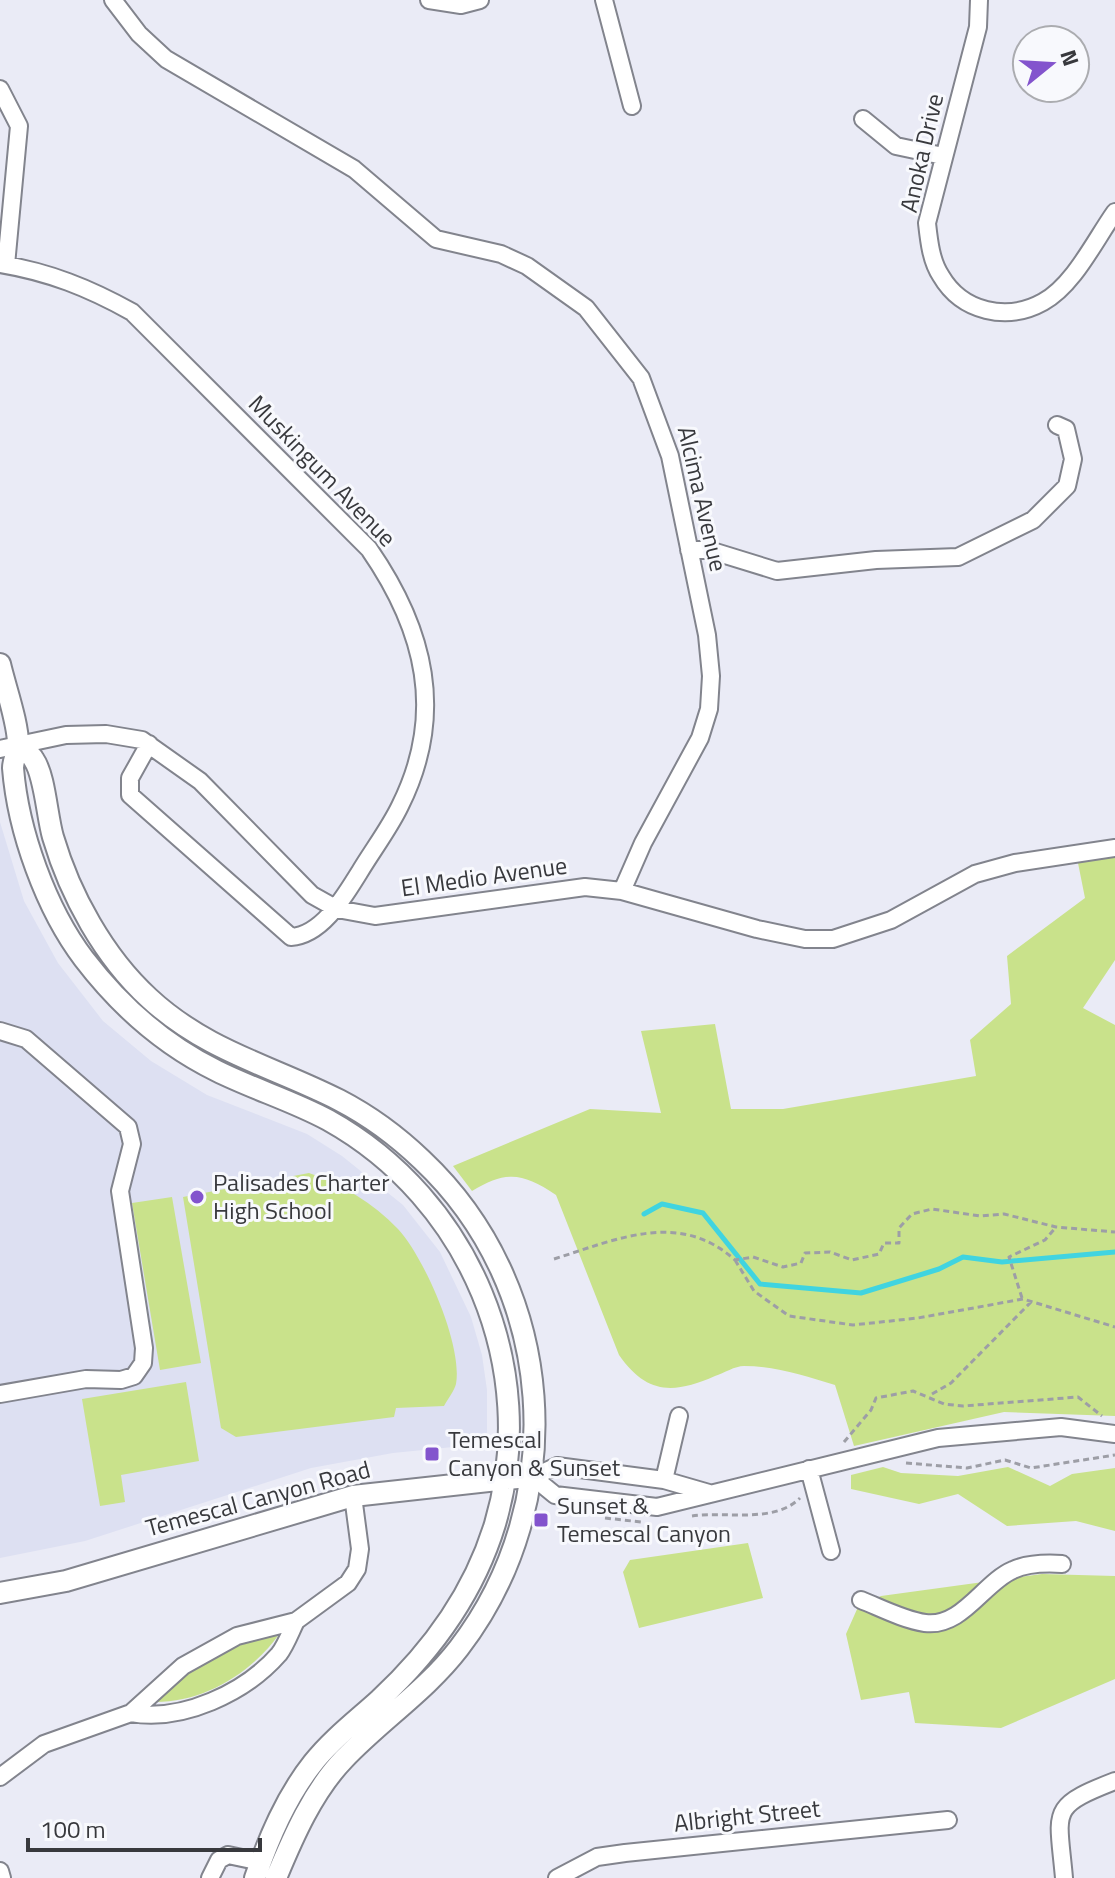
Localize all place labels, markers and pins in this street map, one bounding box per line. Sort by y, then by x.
place label: Palisades Charter High School [213,1164,390,1228]
marker: Palisades Charter High School [188,1188,206,1206]
place label: Temescal Canyon & Sunset [448,1421,621,1485]
marker: Temescal Canyon & Sunset [423,1445,441,1463]
place label: Sunset & Temescal Canyon [557,1487,731,1551]
marker: Sunset & Temescal Canyon [532,1511,550,1529]

